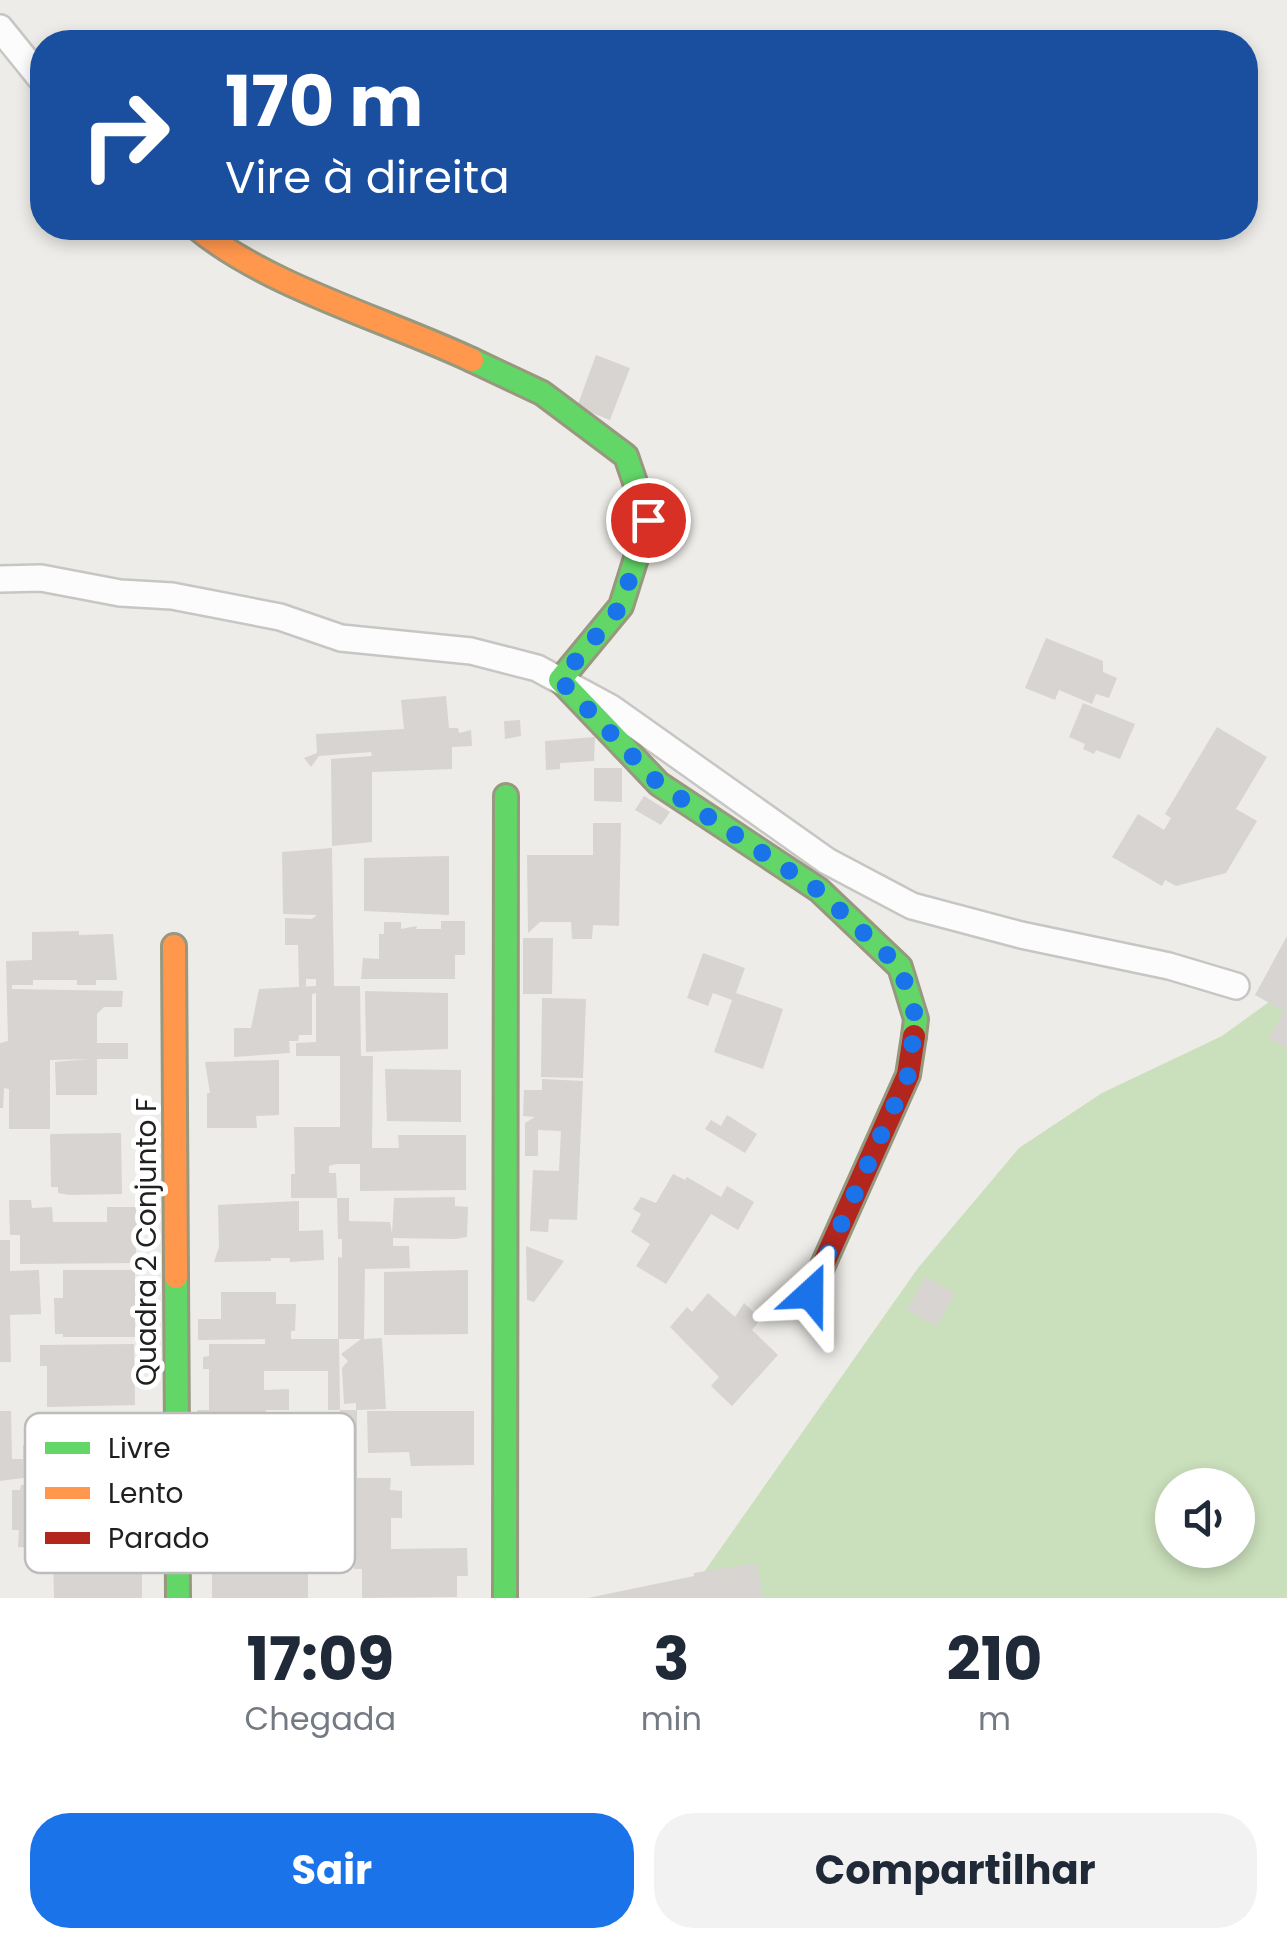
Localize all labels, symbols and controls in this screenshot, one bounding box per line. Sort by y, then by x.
text: 170 m [225,52,423,151]
icon: right [60,70,190,200]
text: Vire à direita [225,146,510,209]
pin [606,478,691,563]
icon: arrive [621,493,676,548]
street label: Quadra 2 Conjunto F [127,1098,166,1386]
position arrow [758,1242,862,1346]
legend [25,1413,355,1573]
text: Livre [108,1429,171,1468]
map controls [1155,1468,1255,1568]
button: sound [1155,1468,1255,1568]
text: Lento [108,1474,184,1513]
text: Parado [108,1519,209,1558]
text: 17:09 [246,1617,394,1701]
text: 3 [653,1617,689,1701]
text: 210 [946,1617,1042,1701]
text: Chegada [245,1696,396,1741]
text: min [641,1696,702,1741]
text: m [978,1696,1011,1741]
button: Sair [30,1813,634,1928]
button: Compartilhar [654,1813,1257,1928]

